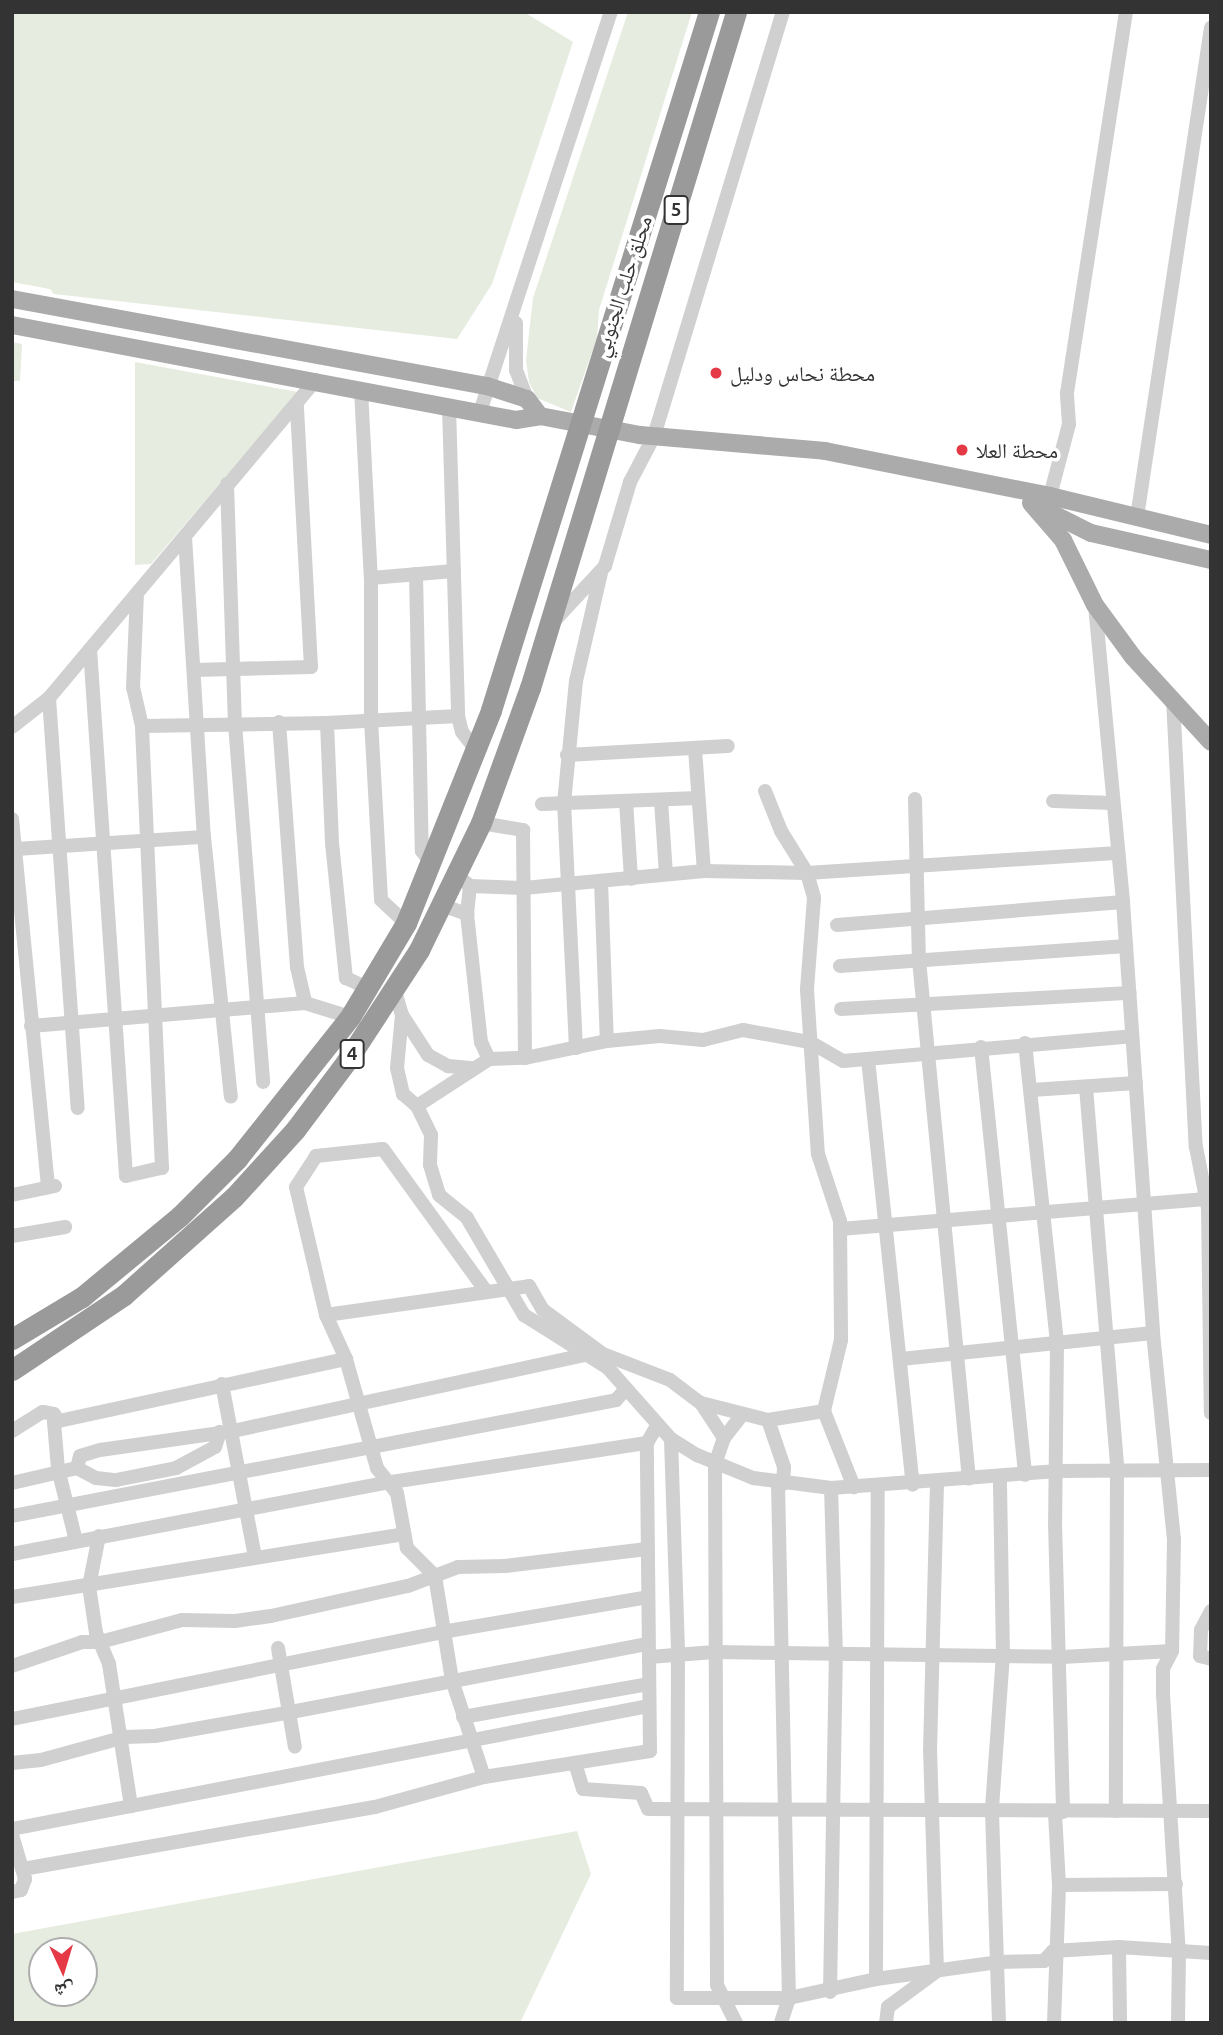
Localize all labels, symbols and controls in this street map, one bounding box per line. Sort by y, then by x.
road number: 5 [662,194,690,226]
street label: محلق حلب الجنوبي [587,212,657,360]
place label: محطة نحاس ودليل [730,360,875,386]
marker: محطة نحاس ودليل [708,365,724,381]
place label: محطة العلا [976,437,1058,463]
marker: محطة العلا [954,442,970,458]
road number: 4 [338,1038,366,1070]
north arrow [28,1937,98,2007]
text: ش [54,1979,75,2003]

